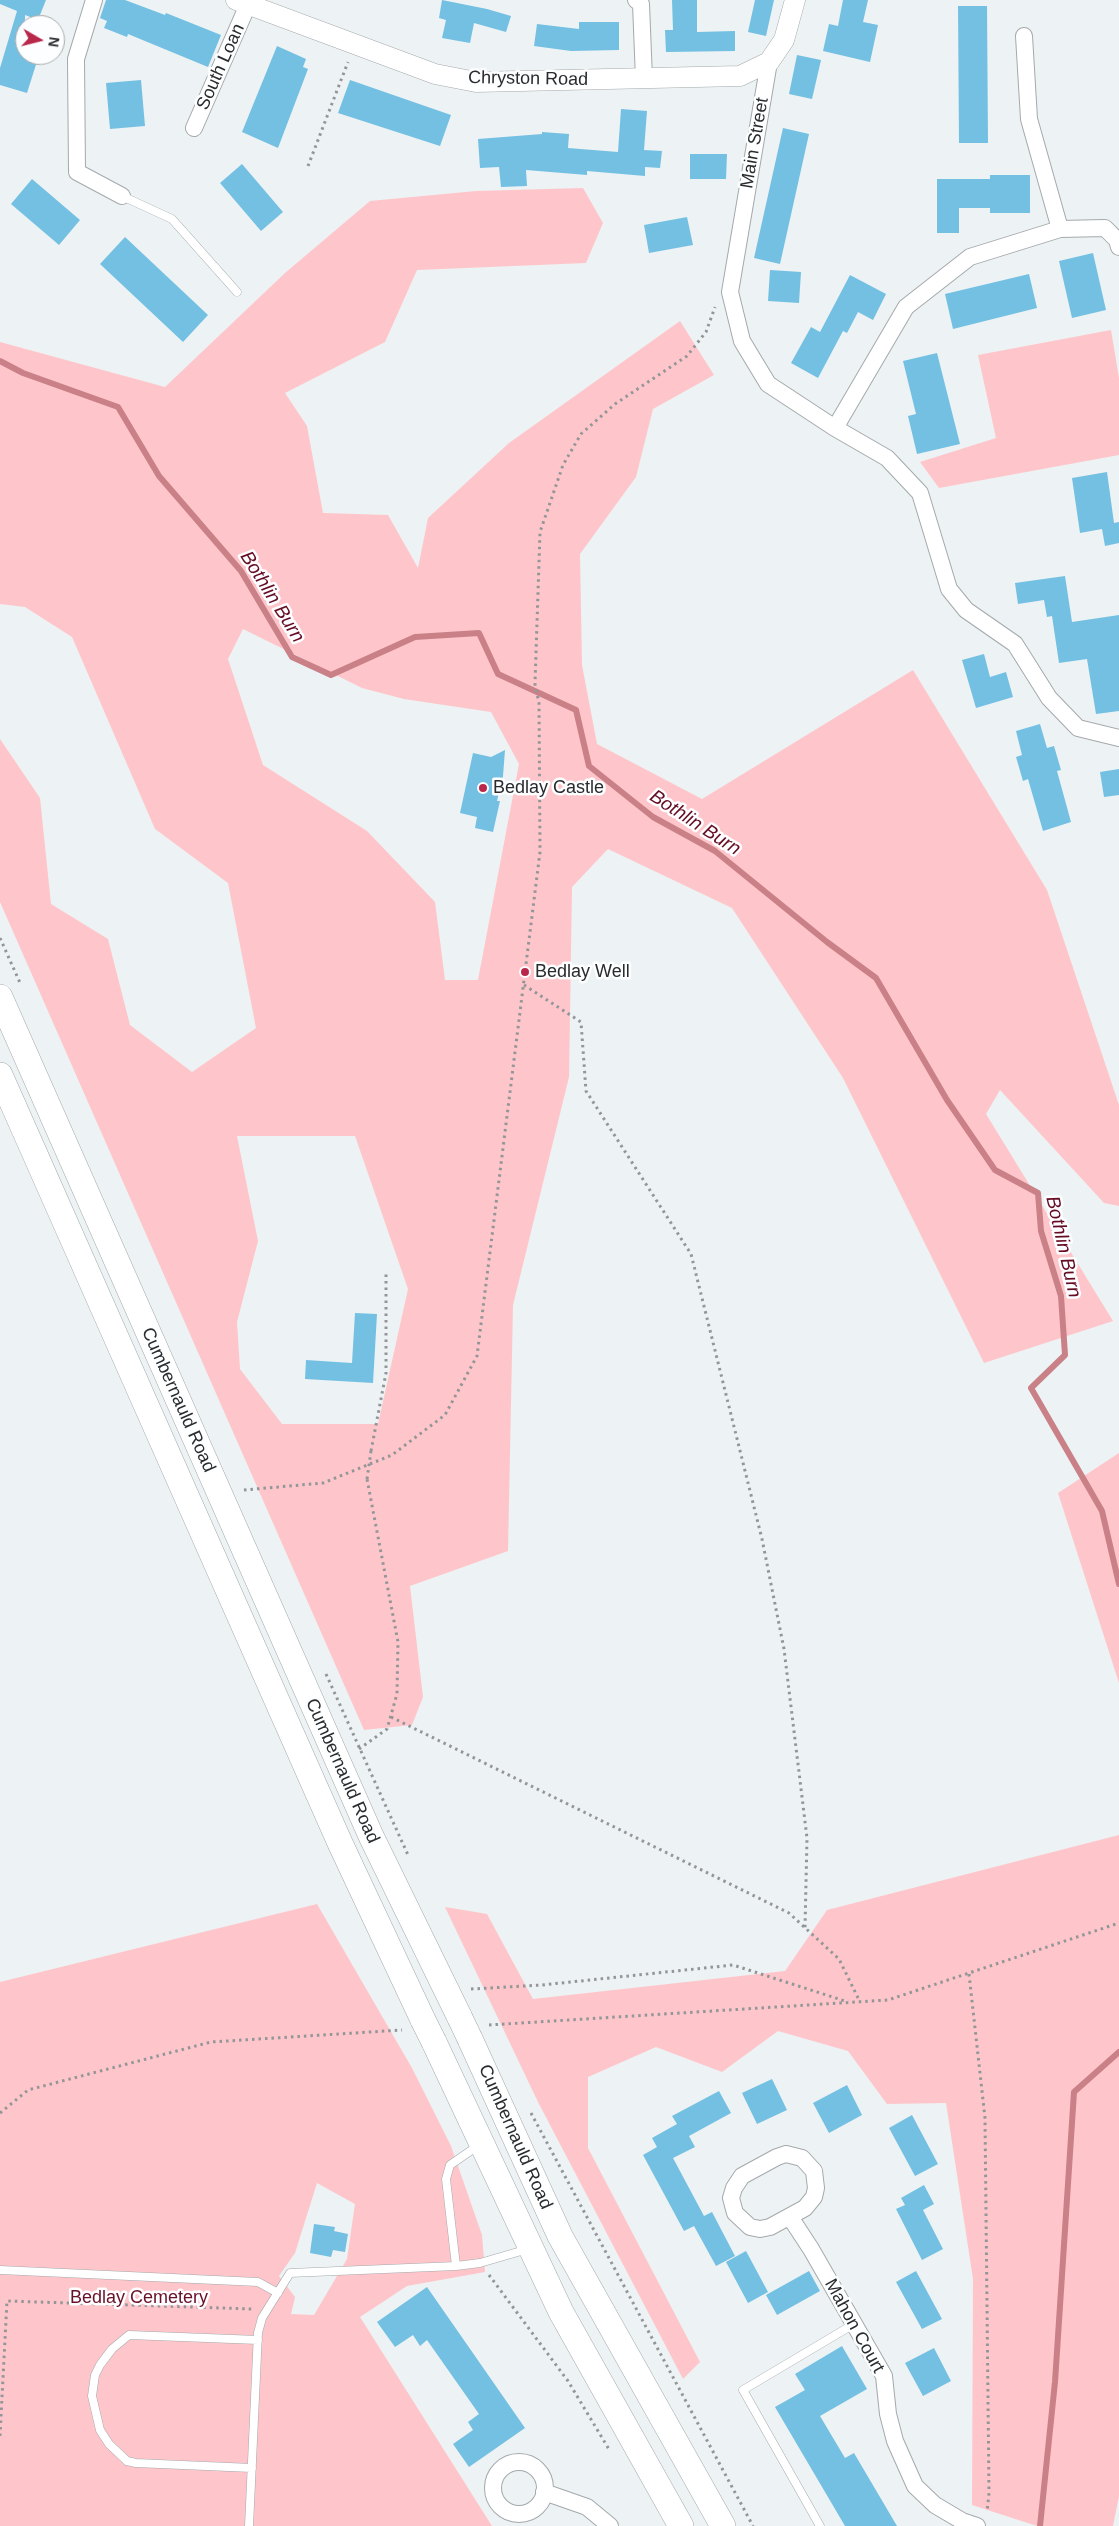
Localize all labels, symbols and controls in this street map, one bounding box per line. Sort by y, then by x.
north arrow [15,15,65,65]
street label: South Loan [192,21,250,113]
text: N [45,36,62,48]
street label: Chryston Road [468,67,588,91]
street label: Main Street [736,96,774,190]
water label: Bothlin Burn [235,547,309,647]
place label: Bedlay Castle [493,777,604,799]
marker: Bedlay Castle [477,782,489,794]
water label: Bothlin Burn [645,785,745,861]
place label: Bedlay Well [535,961,630,983]
marker: Bedlay Well [519,966,531,978]
water label: Bothlin Burn [1040,1194,1086,1300]
street label: Cumbernauld Road [136,1324,220,1476]
street label: Cumbernauld Road [300,1695,384,1847]
street label: Cumbernauld Road [473,2061,557,2213]
street label: Mahon Court [819,2275,889,2377]
park label: Bedlay Cemetery [70,2287,208,2309]

